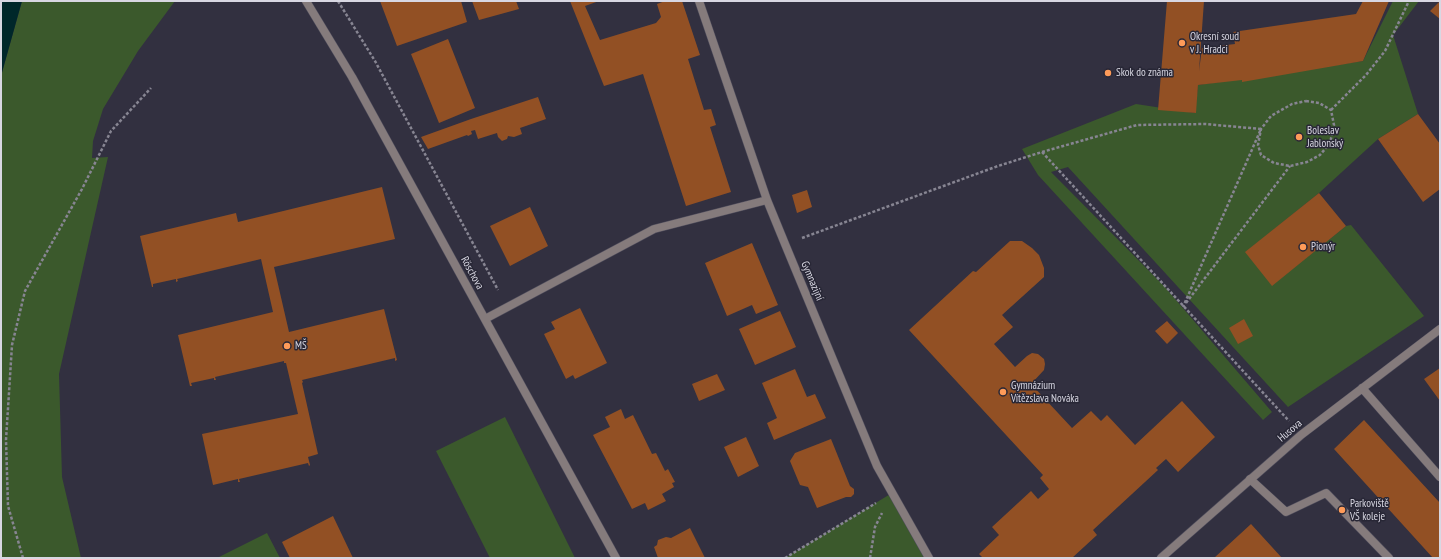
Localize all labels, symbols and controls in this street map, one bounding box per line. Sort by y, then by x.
place label: Okresní soud v J. Hradci [1190,30,1239,56]
marker: Okresní soud v J. Hradci [1177,38,1187,48]
place label: Skok do známa [1116,66,1173,80]
marker: Skok do známa [1103,68,1113,78]
place label: Boleslav Jablonský [1307,124,1343,150]
marker: Boleslav Jablonský [1294,132,1304,142]
place label: Pionýr [1311,240,1335,254]
marker: Pionýr [1298,242,1308,252]
street label: Röschova [458,254,486,292]
street label: Gymnazijní [798,259,826,303]
place label: MŠ [295,339,307,353]
marker: MŠ [282,341,292,351]
place label: Gymnázium Vítězslava Nováka [1011,379,1079,405]
marker: Gymnázium Vítězslava Nováka [998,387,1008,397]
street label: Husova [1275,417,1305,445]
place label: Parkoviště VŠ koleje [1350,497,1389,523]
marker: Parkoviště VŠ koleje [1337,505,1347,515]

